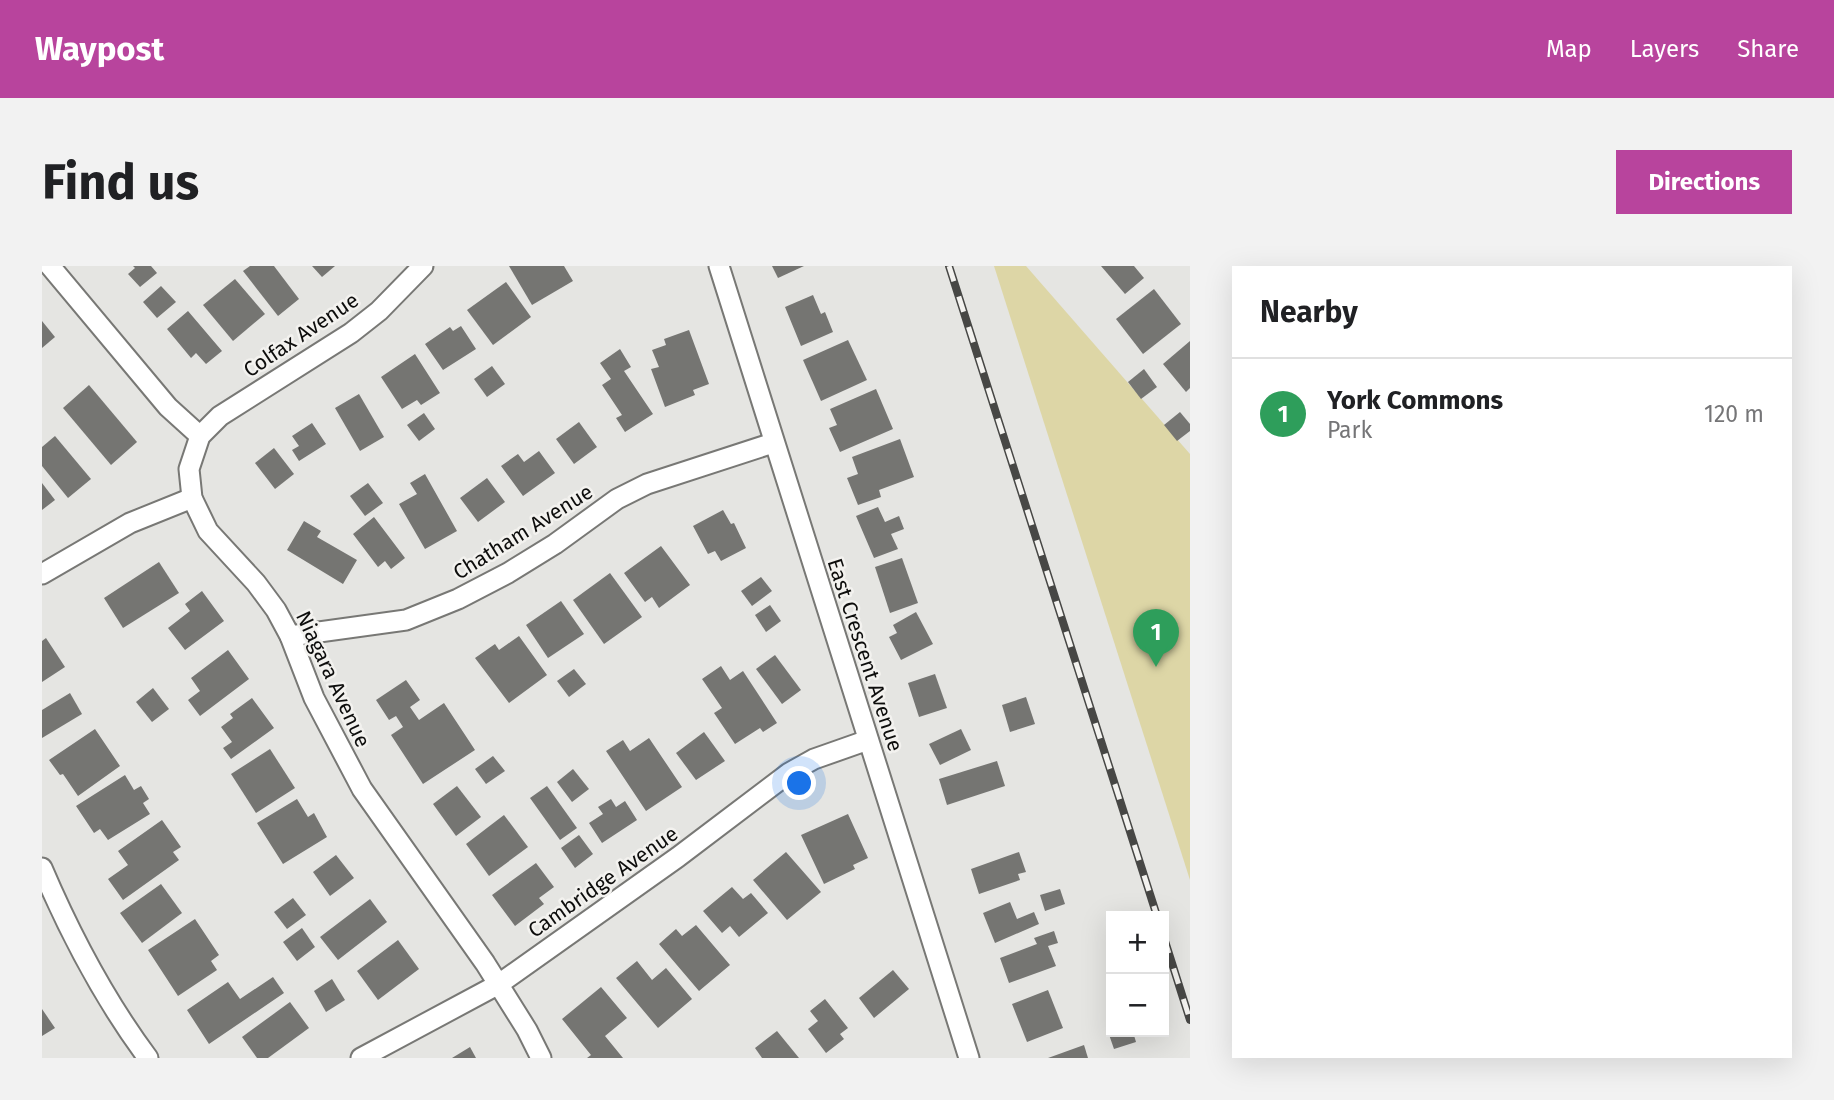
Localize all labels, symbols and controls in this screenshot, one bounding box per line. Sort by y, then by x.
text: Waypost [35,29,164,69]
text: Map [1546,35,1592,63]
text: Layers [1630,35,1699,63]
text: Share [1737,35,1799,63]
button: Directions [1616,150,1792,214]
text: Find us [42,153,199,212]
street label: Colfax Avenue [239,287,363,383]
text: Nearby [1260,294,1358,330]
text: York Commons [1327,385,1503,416]
text: 1 [1278,400,1288,428]
text: 120 m [1704,400,1764,428]
text: Park [1327,416,1372,444]
street label: Chatham Avenue [448,479,598,585]
street label: East Crescent Avenue [821,555,909,755]
street label: Niagara Avenue [290,607,376,751]
pin: 1 [1133,609,1179,667]
your location [782,766,816,800]
street label: Cambridge Avenue [523,820,683,944]
map controls [1106,911,1169,1037]
button: + [1106,911,1169,974]
button: − [1106,974,1169,1037]

